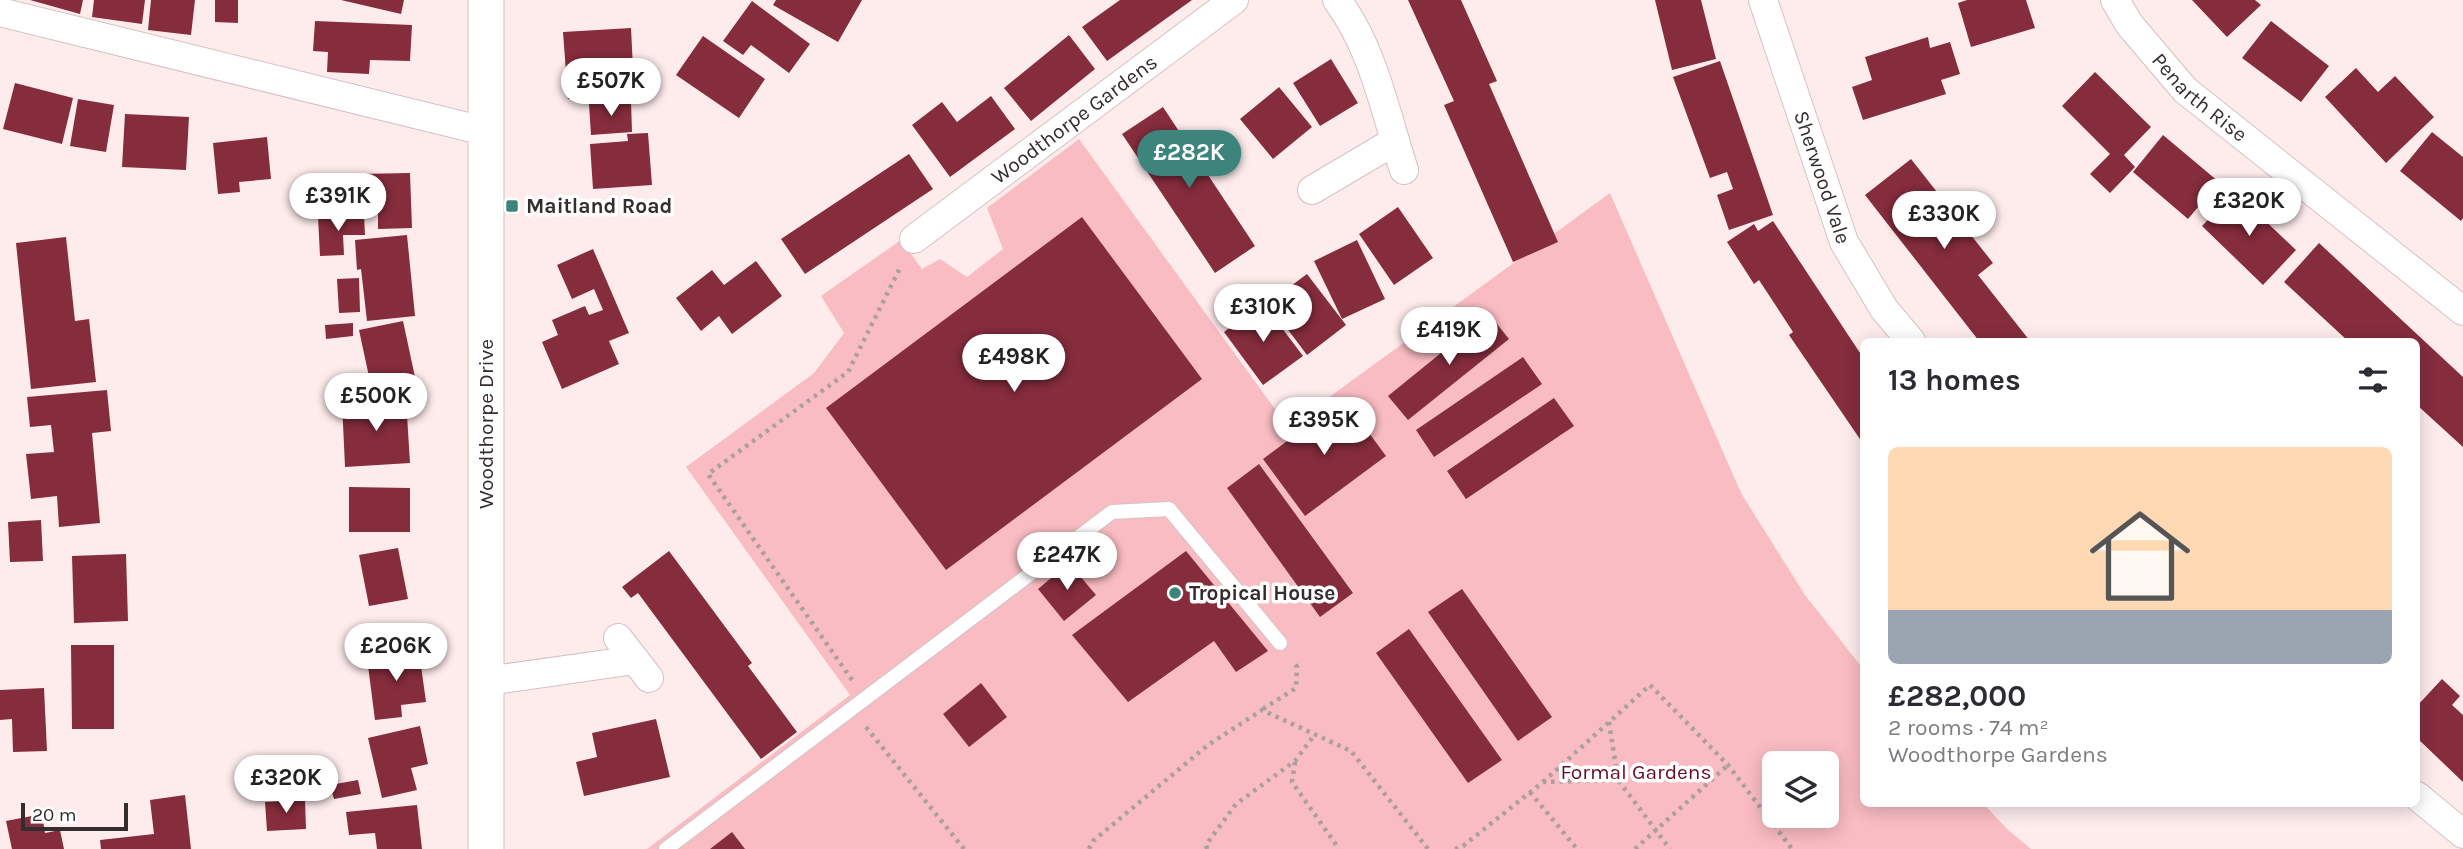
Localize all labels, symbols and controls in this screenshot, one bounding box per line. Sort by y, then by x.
street label: Penarth Rise [2147,48,2252,147]
street label: Woodthorpe Gardens [987,50,1162,189]
pin: £507K [562,58,660,118]
text: £507K [577,67,645,94]
street label: Sherwood Vale [1789,108,1856,247]
pin: £282K [1140,130,1238,190]
text: £282K [1153,139,1225,166]
pin: £391K [289,174,387,233]
pin: £320K [2200,178,2298,238]
text: £391K [305,182,371,209]
text: £320K [2213,187,2285,214]
pin: £330K [1895,191,1993,251]
place label: Maitland Road [526,194,672,218]
marker: Maitland Road [504,198,520,214]
text: £330K [1908,200,1980,227]
pin: £310K [1214,284,1312,344]
text: £310K [1230,293,1296,320]
pin: £419K [1400,308,1498,367]
text: £419K [1417,316,1481,343]
pin: £498K [965,334,1063,394]
street label: Woodthorpe Drive [474,339,498,509]
text: £498K [978,343,1050,370]
icon: filters [2354,361,2392,399]
text: 13 homes [1888,362,2021,398]
pin: £500K [327,374,425,433]
text: £500K [340,382,412,409]
pin: £395K [1275,398,1373,457]
text: £395K [1289,406,1359,433]
icon: home [2077,493,2203,619]
pin: £247K [1018,532,1116,592]
text: £247K [1033,541,1101,568]
place label: Tropical House [1189,581,1335,605]
marker: Tropical House [1167,585,1183,601]
pin: £206K [347,624,445,683]
text: £206K [360,632,432,659]
text: £282,000 [1888,678,2026,714]
text: 2 rooms · 74 m² [1888,714,2049,741]
text: Woodthorpe Gardens [1888,741,2108,768]
map controls [1762,751,1839,828]
button: layers [1762,751,1839,828]
pin: £320K [237,756,335,815]
park label: Formal Gardens [1560,760,1712,784]
text: £320K [250,764,322,791]
scale bar [21,800,128,832]
text: 20 m [32,804,77,826]

